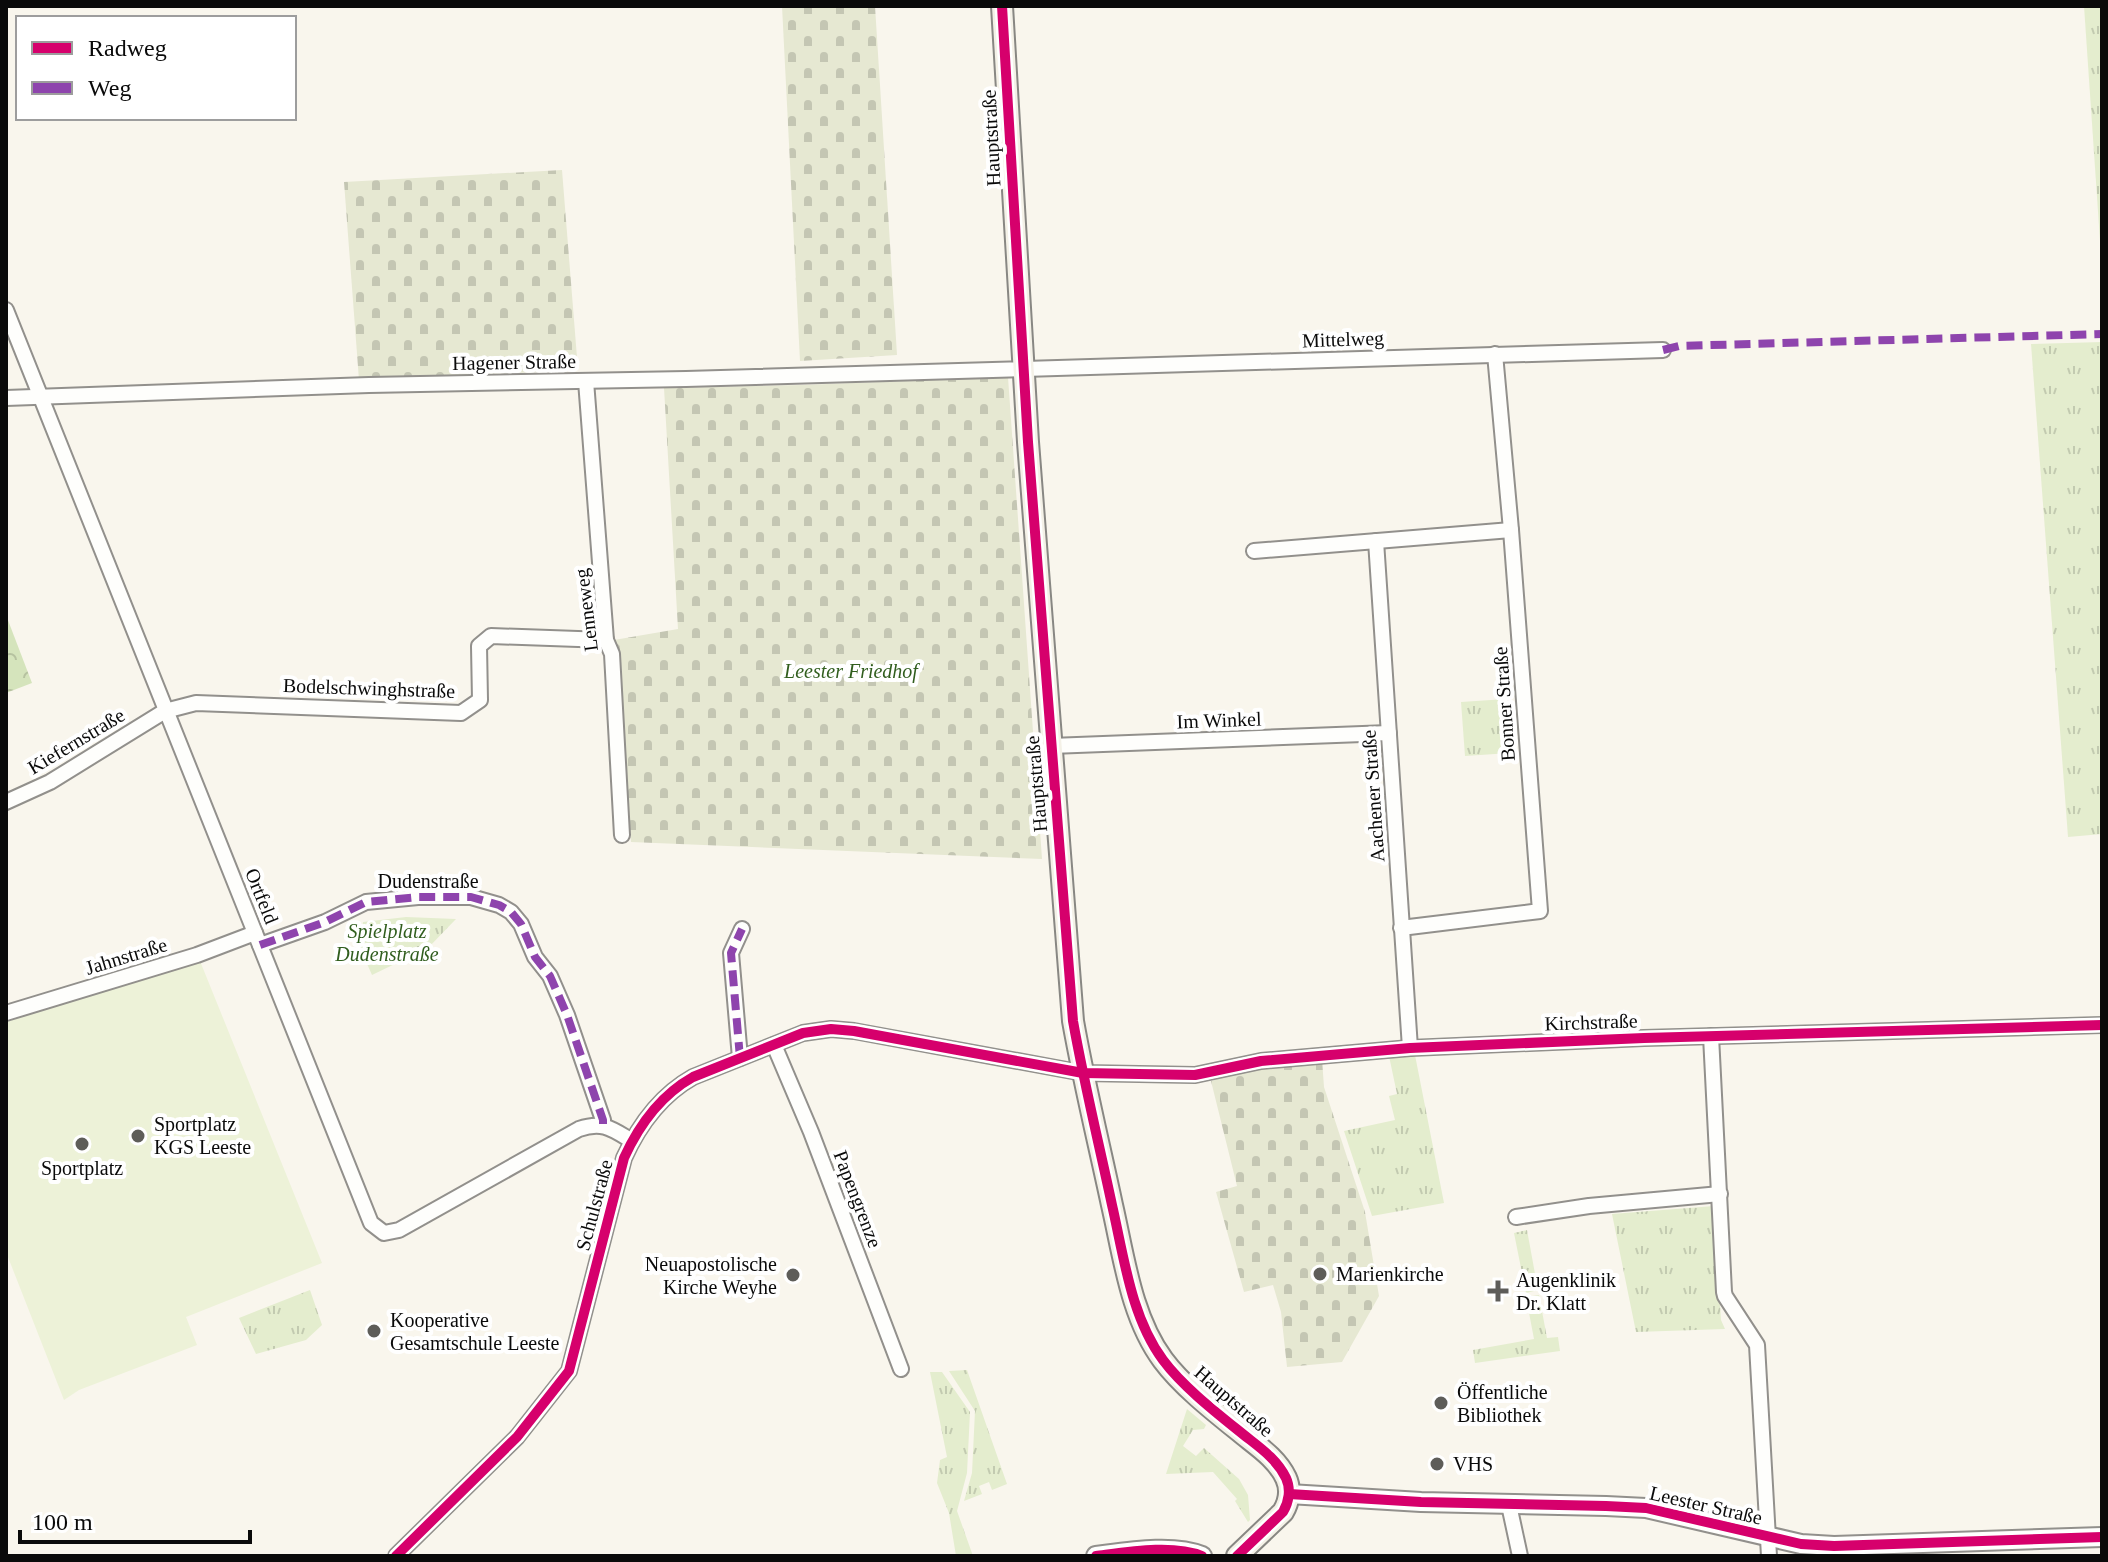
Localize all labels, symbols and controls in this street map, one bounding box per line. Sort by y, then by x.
legend [16,16,296,120]
text: Radweg [88,35,167,61]
text: Weg [88,75,131,101]
street label: Hauptstraße [977,89,1006,187]
street label: Mittelweg [1302,327,1385,352]
street label: Hagener Straße [452,350,576,375]
street label: Lenneweg [570,567,603,653]
street label: Bonner Straße [1489,646,1519,762]
park label: Leester Friedhof [783,660,920,683]
street label: Bodelschwinghstraße [283,674,456,703]
street label: Kiefernstraße [24,703,128,778]
street label: Im Winkel [1176,708,1262,732]
street label: Aachener Straße [1357,729,1389,863]
street label: Hauptstraße [1021,735,1052,833]
street label: Ortfeld [241,865,283,927]
street label: Dudenstraße [377,870,479,892]
park label: Spielplatz Dudenstraße [334,920,439,965]
street label: Jahnstraße [82,933,170,979]
street label: Kirchstraße [1544,1009,1638,1035]
place label: Sportplatz KGS Leeste [154,1113,251,1158]
marker: Sportplatz KGS Leeste [129,1127,147,1145]
marker: Sportplatz [73,1135,91,1153]
street label: Papengrenze [828,1147,887,1251]
place label: Sportplatz [41,1157,123,1180]
street label: Schulstraße [571,1157,617,1253]
place label: Neuapostolische Kirche Weyhe [645,1253,777,1299]
place label: Marienkirche [1336,1263,1444,1285]
marker: Marienkirche [1311,1265,1329,1283]
marker: Neuapostolische Kirche Weyhe [784,1266,802,1284]
place label: Augenklinik Dr. Klatt [1516,1269,1616,1314]
marker: Augenklinik Dr. Klatt [1487,1280,1509,1302]
place label: Kooperative Gesamtschule Leeste [390,1309,559,1354]
marker: Kooperative Gesamtschule Leeste [365,1322,383,1340]
street label: Hauptstraße [1190,1361,1278,1442]
place label: Öffentliche Bibliothek [1457,1381,1548,1426]
marker: Öffentliche Bibliothek [1432,1394,1450,1412]
place label: VHS [1453,1453,1493,1475]
marker: VHS [1428,1455,1446,1473]
street label: Leester Straße [1648,1481,1765,1529]
scale bar [20,1494,250,1544]
text: 100 m [32,1509,93,1535]

